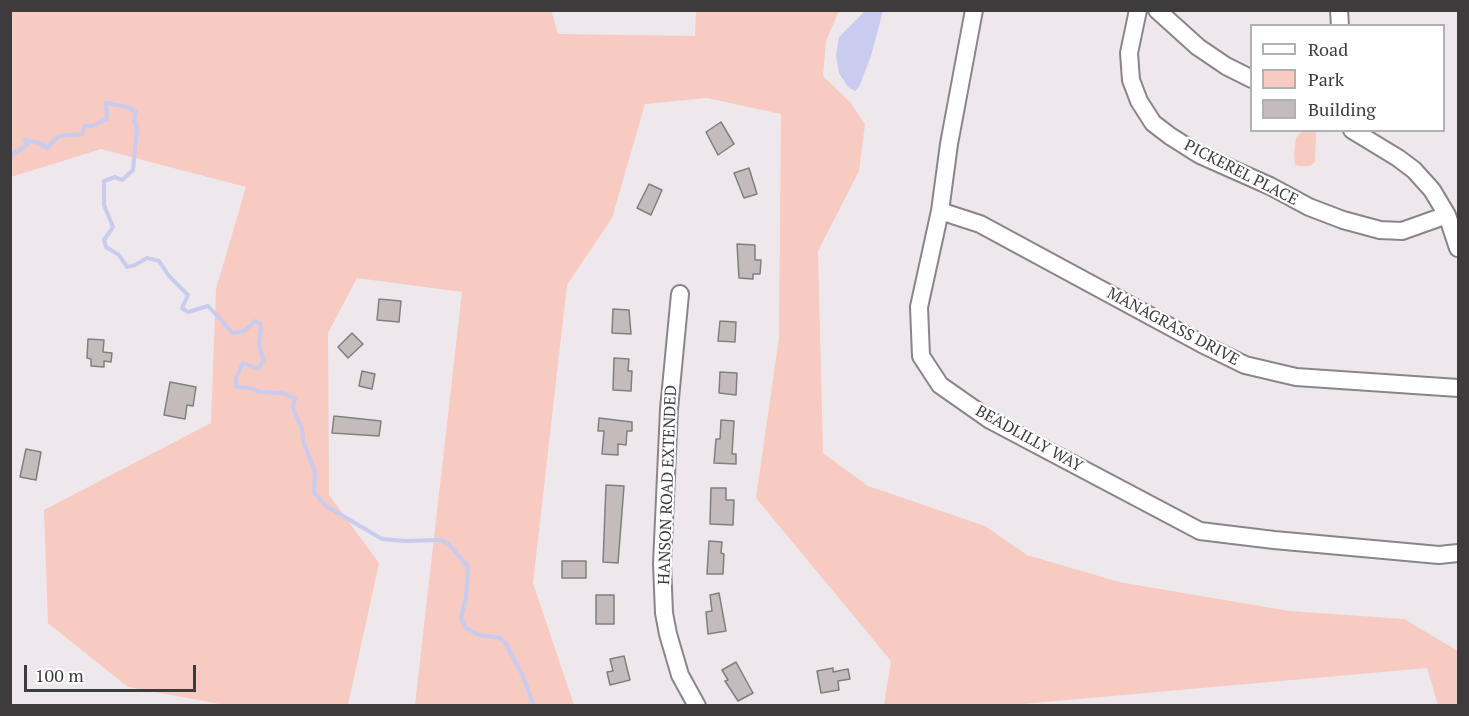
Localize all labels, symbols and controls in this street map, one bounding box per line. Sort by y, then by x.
legend [1250,24,1445,132]
text: Road [1308,37,1348,61]
text: Park [1308,67,1344,91]
text: Building [1308,97,1376,121]
street label: PICKEREL PLACE [1181,136,1301,210]
street label: MANAGRASS DRIVE [1104,284,1242,370]
street label: HANSON ROAD EXTENDED [655,385,681,585]
street label: BEADLILLY WAY [972,402,1086,476]
scale bar [27,653,200,691]
text: 100 m [35,663,84,687]

